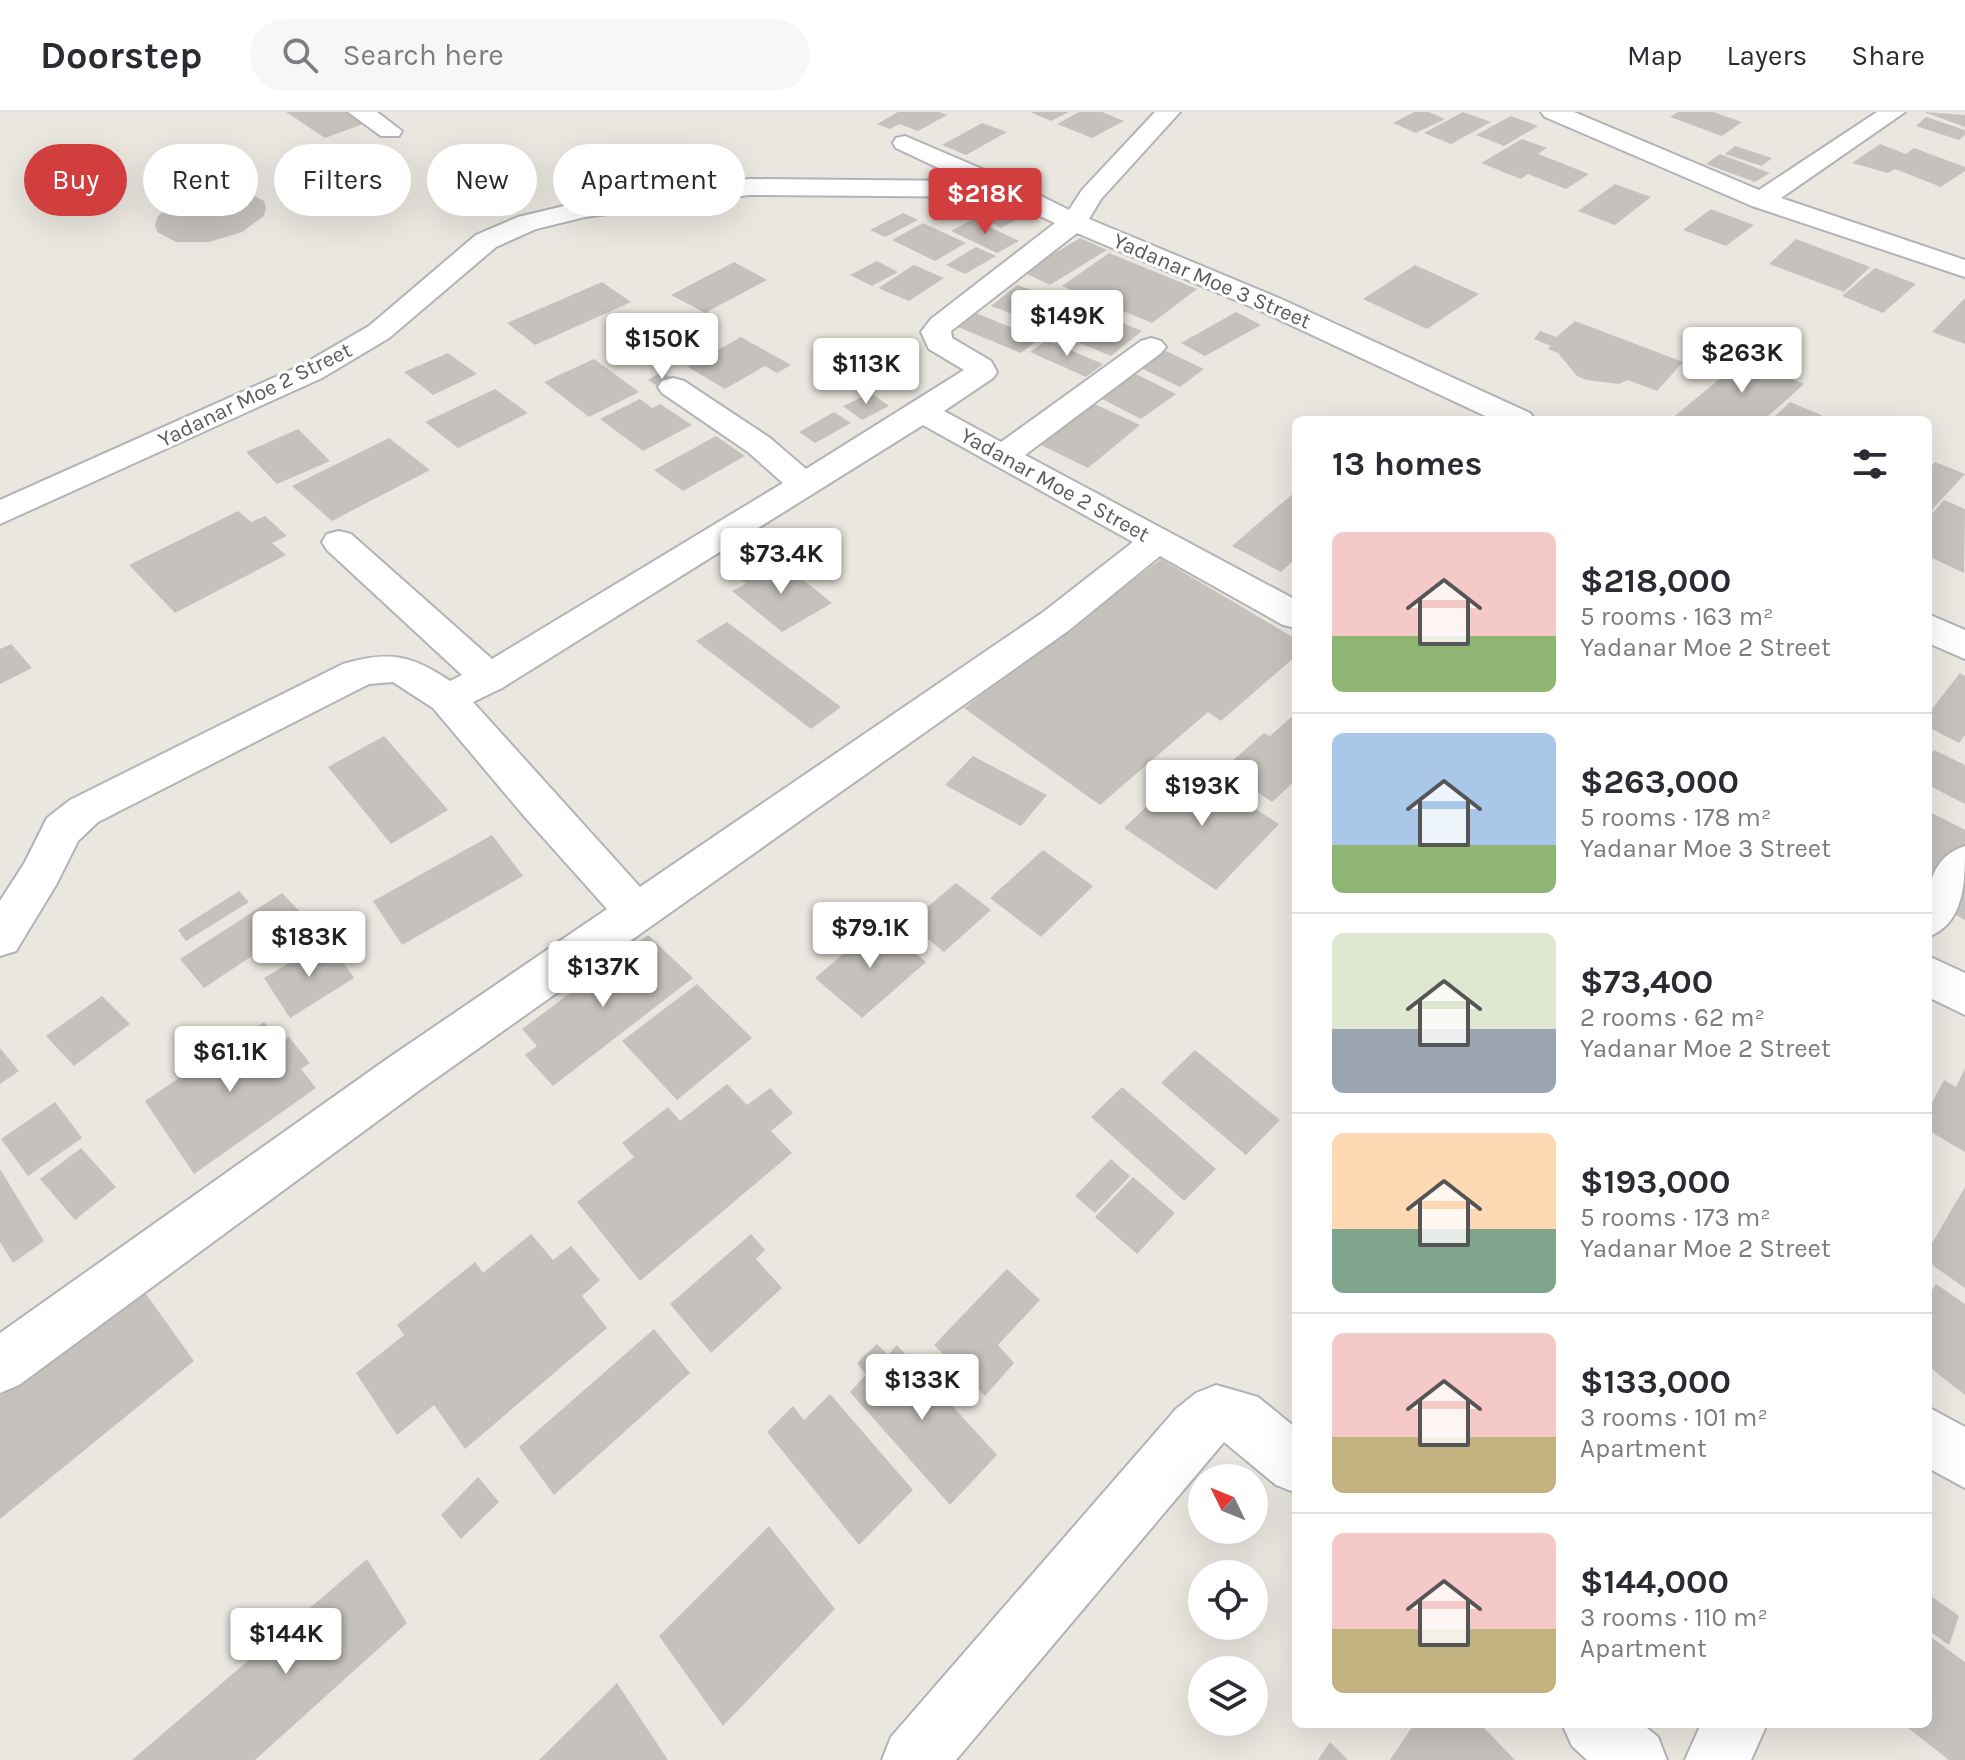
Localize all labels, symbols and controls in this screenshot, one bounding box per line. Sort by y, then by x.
search box [250,19,810,91]
text: Doorstep [40,33,202,78]
icon: search [278,33,322,77]
text: Search here [342,37,504,73]
text: Map [1627,39,1682,72]
text: Layers [1726,39,1807,72]
text: Share [1851,39,1925,72]
chip: Buy [24,144,127,216]
chip: Rent [143,144,258,216]
chip: Filters [274,144,411,216]
chip: New [427,144,537,216]
chip: Apartment [553,144,745,216]
pin: $218K [929,168,1041,236]
text: $218K [947,178,1023,209]
street label: Yadanar Moe 3 Street [1109,228,1315,334]
pin: $149K [1011,290,1123,358]
text: $149K [1029,300,1105,331]
pin: $150K [606,313,718,381]
text: $150K [624,323,700,354]
pin: $263K [1686,327,1798,395]
street label: Yadanar Moe 2 Street [154,337,356,453]
text: $263K [1701,337,1783,368]
pin: $113K [810,338,922,406]
text: $113K [831,348,901,379]
street label: Yadanar Moe 2 Street [956,422,1154,548]
icon: filters [1848,442,1892,486]
text: 13 homes [1332,444,1483,484]
pin: $73.4K [716,528,846,596]
text: $73.4K [738,538,824,569]
text: $218,000 [1580,561,1731,601]
icon: home [1396,564,1492,660]
text: 5 rooms · 163 m² [1580,601,1773,632]
text: Yadanar Moe 2 Street [1580,632,1831,663]
pin: $193K [1146,760,1258,828]
text: $263,000 [1580,762,1739,802]
icon: home [1396,765,1492,861]
text: $193K [1164,770,1240,801]
text: 5 rooms · 178 m² [1580,802,1771,833]
text: Yadanar Moe 3 Street [1580,833,1831,864]
pin: $79.1K [805,902,935,970]
pin: $183K [253,911,365,979]
text: $79.1K [831,912,909,943]
text: $183K [270,921,348,952]
pin: $137K [547,941,659,1009]
text: $137K [566,951,640,982]
text: $73,400 [1580,962,1713,1002]
icon: home [1396,965,1492,1061]
text: 2 rooms · 62 m² [1580,1002,1765,1033]
pin: $61.1K [165,1026,295,1094]
text: Yadanar Moe 2 Street [1580,1033,1831,1064]
text: $61.1K [193,1036,267,1067]
text: $193,000 [1580,1162,1731,1202]
icon: home [1396,1165,1492,1261]
text: 5 rooms · 173 m² [1580,1202,1771,1233]
text: Yadanar Moe 2 Street [1580,1233,1831,1264]
pin: $133K [866,1354,978,1422]
text: $133,000 [1580,1362,1731,1402]
text: $133K [884,1364,960,1395]
icon: home [1396,1365,1492,1461]
text: 3 rooms · 101 m² [1580,1402,1768,1433]
text: Apartment [1580,1433,1707,1464]
north arrow [1188,1464,1268,1544]
map controls [1188,1464,1268,1736]
button: locate [1188,1560,1268,1640]
text: $144,000 [1580,1562,1729,1602]
icon: home [1396,1565,1492,1661]
text: 3 rooms · 110 m² [1580,1602,1768,1633]
pin: $144K [230,1608,342,1676]
text: $144K [248,1618,324,1649]
text: Apartment [1580,1633,1707,1664]
button: layers [1188,1656,1268,1736]

